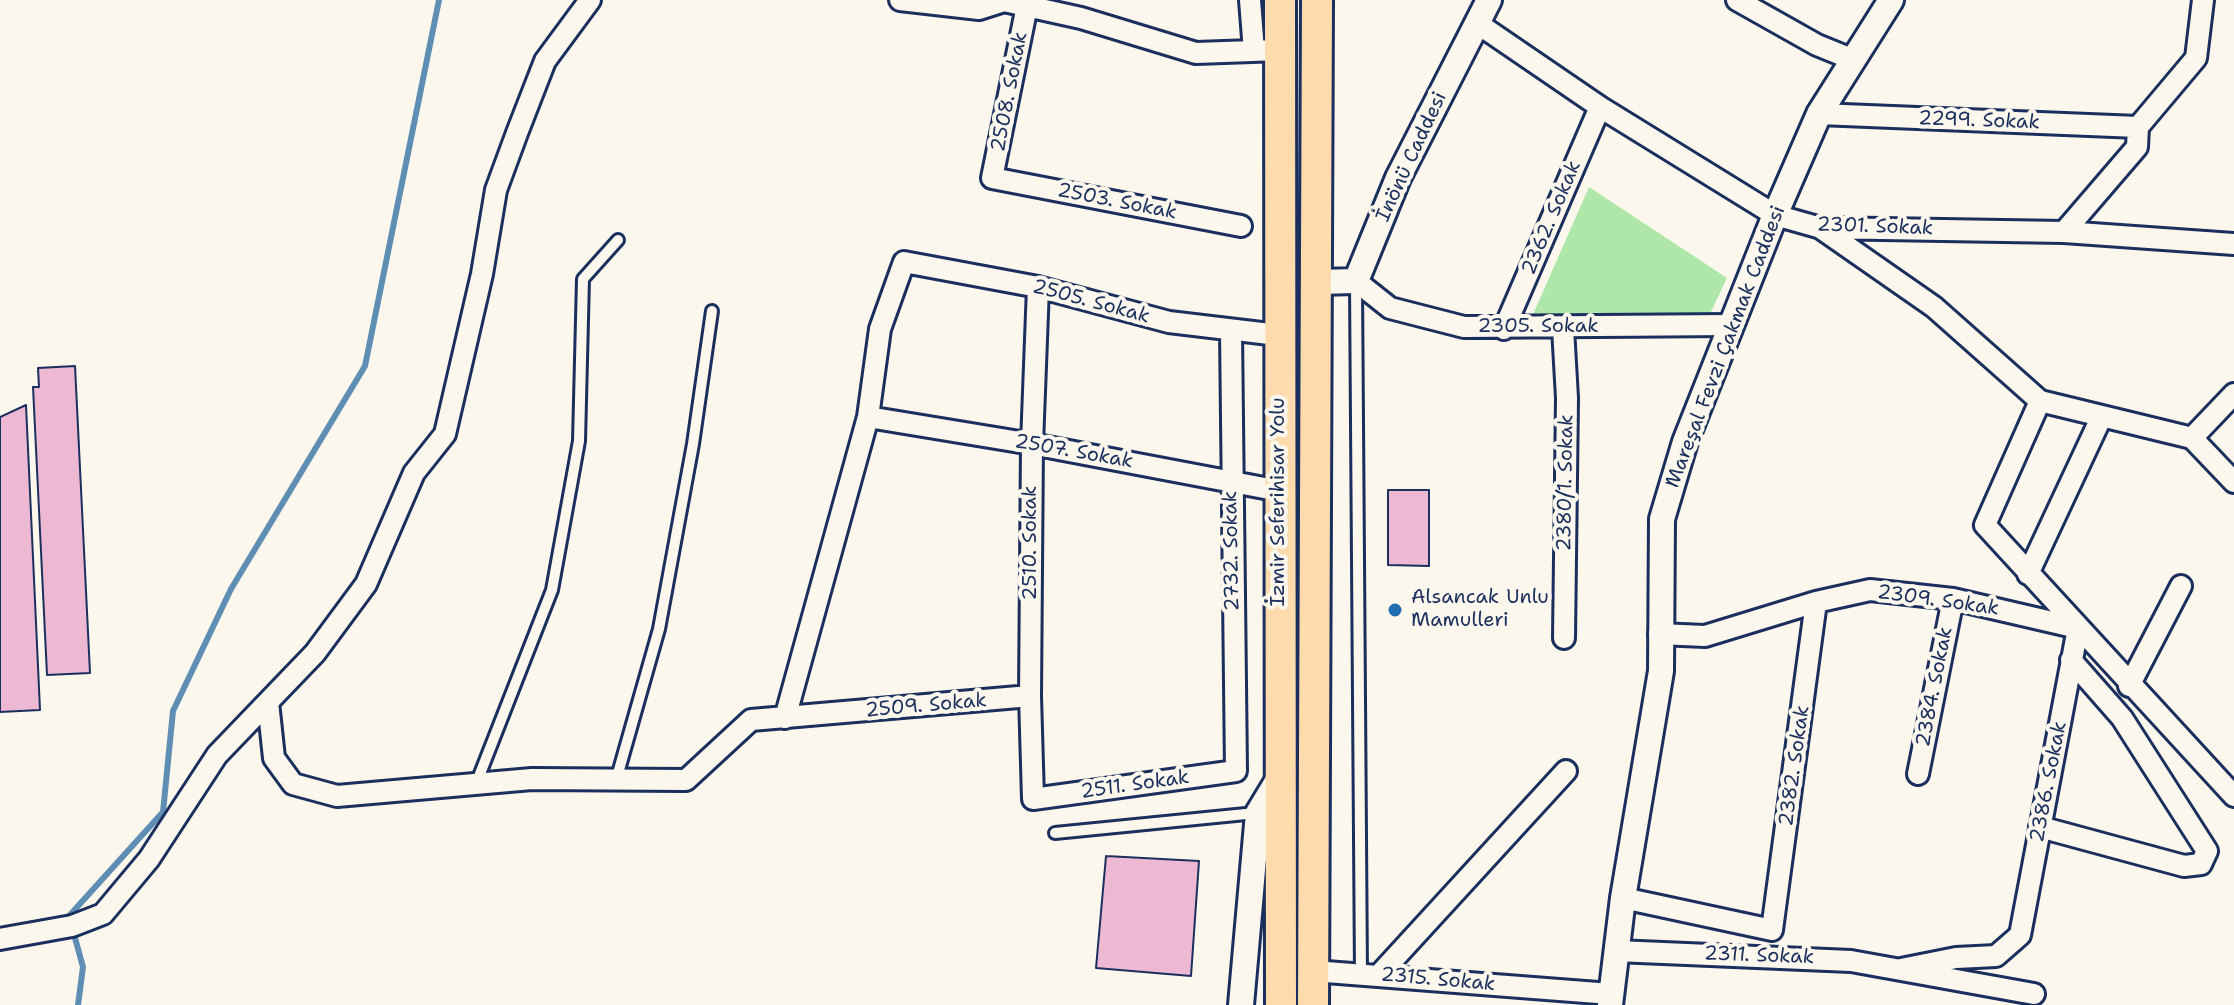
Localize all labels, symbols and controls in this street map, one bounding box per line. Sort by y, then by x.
street label: 2508. Sokak [987,30,1033,154]
street label: İnönü Caddesi [1371,88,1453,226]
street label: 2299. Sokak [1918,107,2040,135]
street label: 2362. Sokak [1517,157,1587,279]
street label: 2503. Sokak [1055,179,1179,225]
street label: Mareşal Fevzi Çakmak Caddesi [1661,203,1791,491]
street label: 2301. Sokak [1816,213,1934,241]
street label: 2505. Sokak [1030,275,1152,329]
street label: 2305. Sokak [1477,315,1599,339]
street label: İzmir Seferihisar Yolu [1267,398,1291,606]
street label: 2380/1. Sokak [1553,414,1579,552]
street label: 2507. Sokak [1013,430,1135,474]
street label: 2510. Sokak [1019,486,1043,600]
street label: 2732. Sokak [1219,491,1245,611]
street label: 2309. Sokak [1876,581,2000,621]
place label: Alsancak Unlu Mamulleri [1411,586,1549,633]
marker: Alsancak Unlu Mamulleri [1386,601,1404,619]
street label: 2384. Sokak [1912,625,1958,749]
street label: 2509. Sokak [864,689,988,723]
street label: 2382. Sokak [1775,704,1815,828]
street label: 2386. Sokak [2026,720,2072,844]
street label: 2511. Sokak [1079,766,1191,804]
street label: 2311. Sokak [1704,942,1814,970]
street label: 2315. Sokak [1380,963,1496,997]

